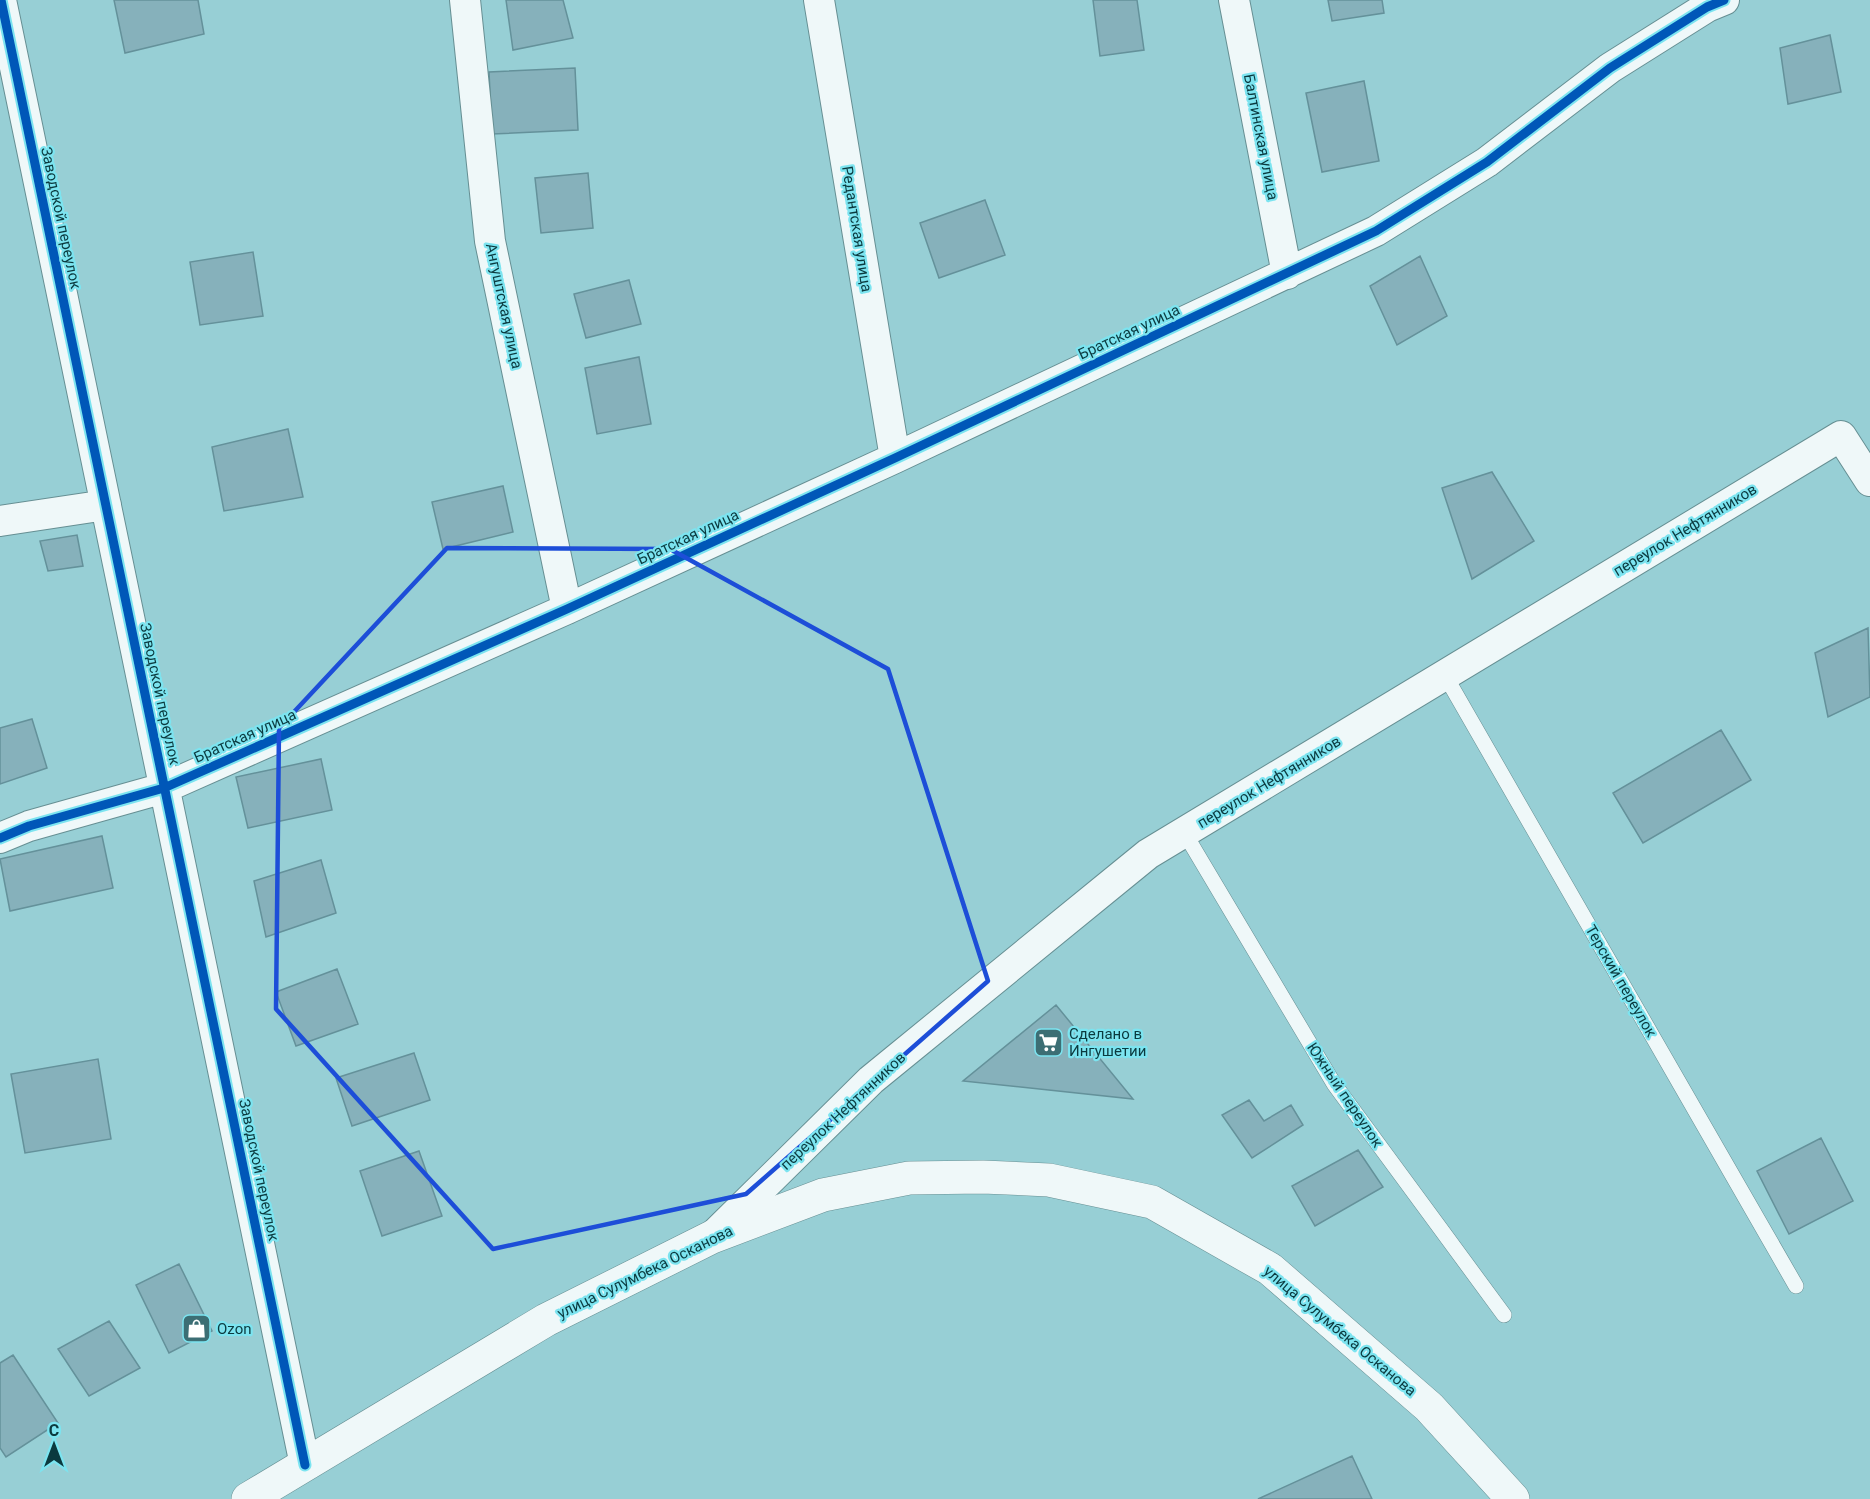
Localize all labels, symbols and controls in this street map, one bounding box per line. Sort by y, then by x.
street label: Балтинская улица [1240,72,1282,202]
street label: Заводской переулок [37,145,85,291]
street label: Редантская улица [838,165,876,293]
street label: Ангуштская улица [482,242,526,370]
street label: Братская улица [1075,301,1183,363]
street label: переулок Нефтянников [1610,480,1760,580]
street label: Братская улица [634,506,742,568]
street label: Заводской переулок [136,621,184,767]
street label: Братская улица [191,705,299,767]
street label: переулок Нефтянников [1194,732,1344,832]
street label: Терский переулок [1582,922,1660,1040]
place label: Сделано в Ингушетии [1069,1025,1146,1060]
supermarket icon: Сделано в Ингушетии [1032,1027,1064,1059]
street label: Южный переулок [1303,1039,1387,1151]
street label: переулок Нефтянников [777,1048,909,1174]
street label: Заводской переулок [235,1097,283,1243]
street label: улица Сулумбека Осканова [554,1222,736,1322]
street label: улица Сулумбека Осканова [1260,1262,1420,1400]
shop icon: Ozon [180,1313,212,1345]
place label: Ozon [217,1320,251,1338]
north arrow [24,1415,84,1475]
text: С [49,1421,59,1440]

